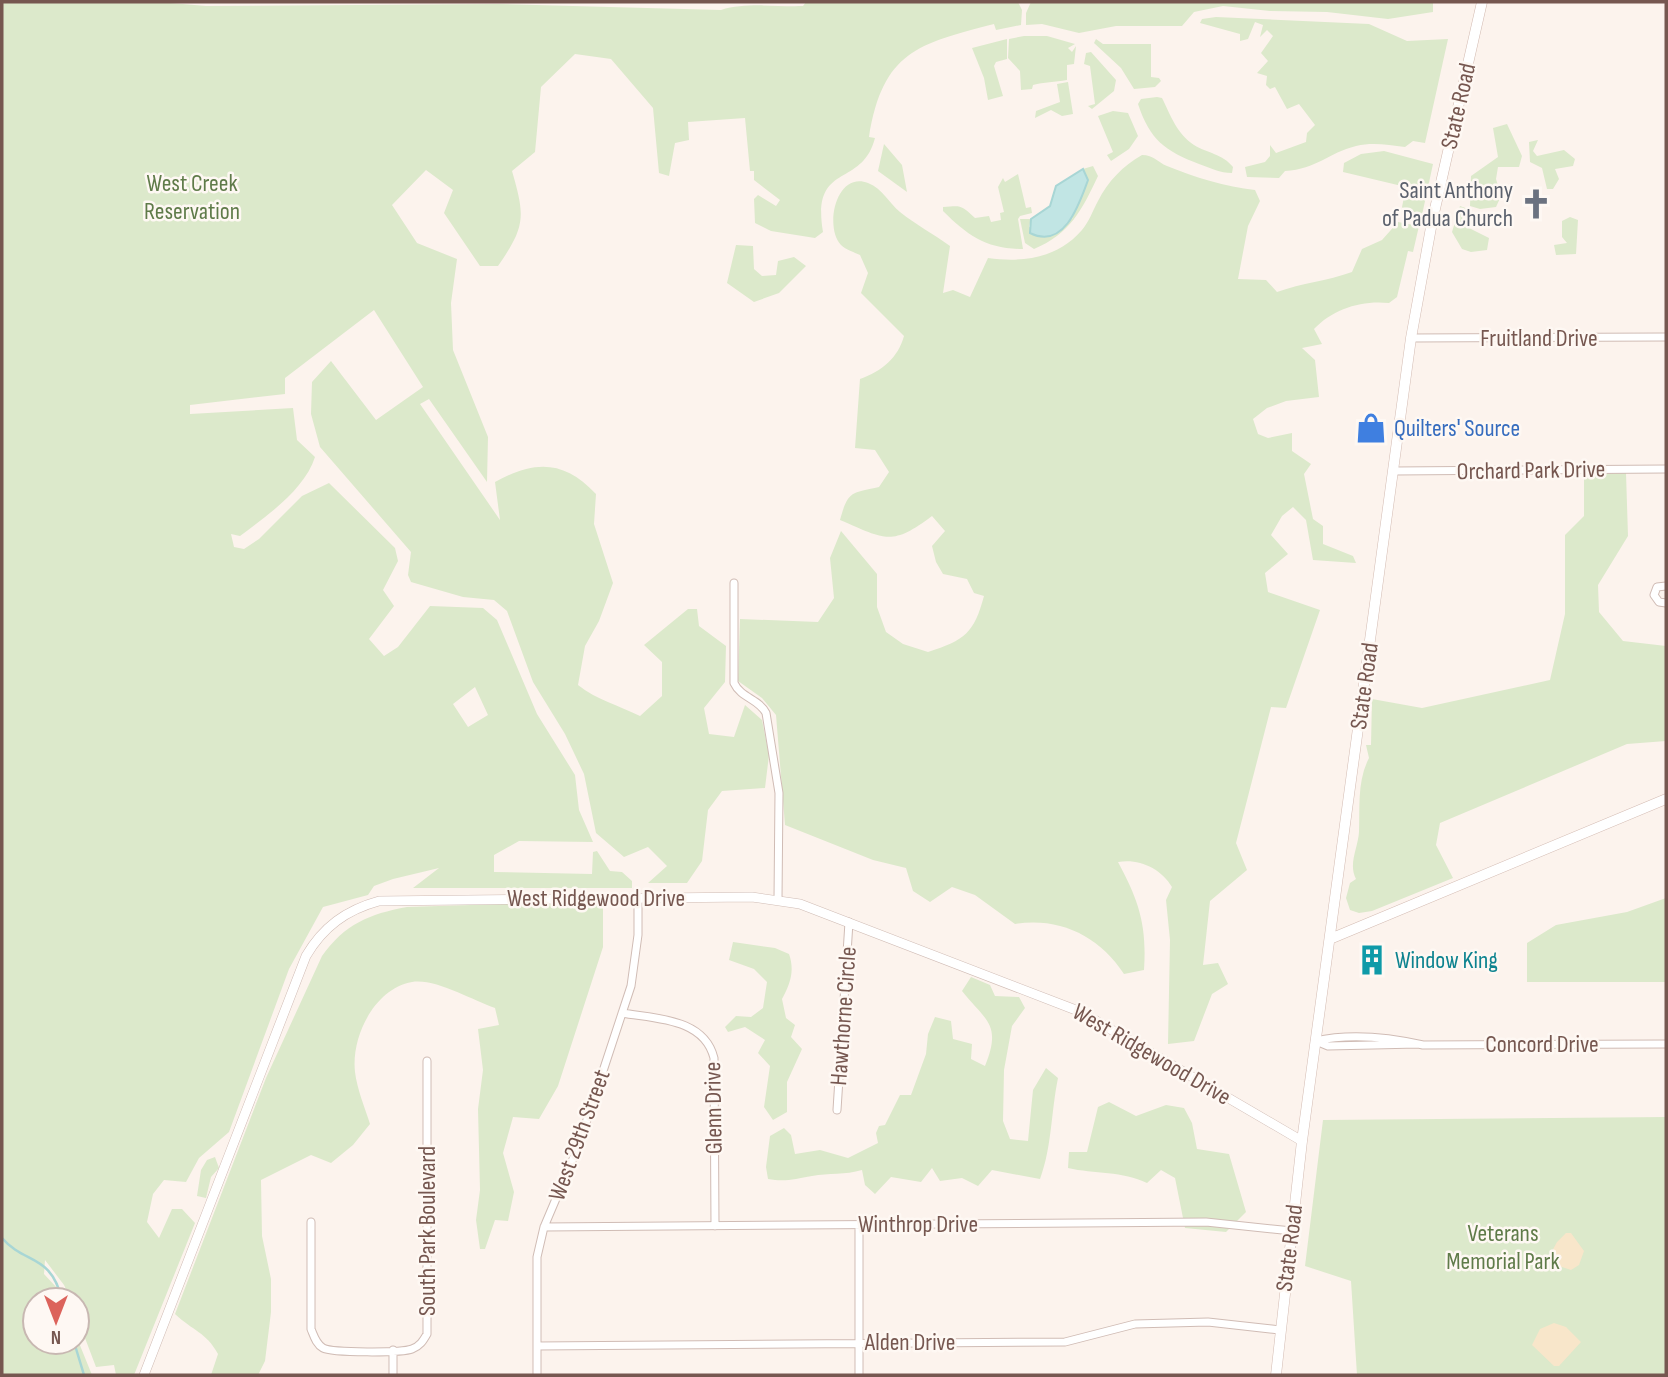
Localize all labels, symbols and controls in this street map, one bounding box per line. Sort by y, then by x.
street label: State Road [1435,60,1482,152]
park label: West Creek Reservation [144,169,240,226]
place label: Saint Anthony of Padua Church [1382,176,1513,233]
church icon: Saint Anthony of Padua Church [1519,187,1553,221]
street label: Fruitland Drive [1480,324,1598,353]
shop icon: Quilters' Source [1354,411,1388,445]
place label: Quilters' Source [1394,414,1520,443]
street label: Orchard Park Drive [1456,455,1606,486]
street label: State Road [1344,641,1385,731]
street label: West Ridgewood Drive [507,884,685,913]
building icon: Window King [1355,943,1389,977]
street label: Hawthorne Circle [824,946,863,1087]
place label: Window King [1395,946,1498,975]
street label: West Ridgewood Drive [1067,997,1236,1112]
street label: Concord Drive [1485,1030,1599,1059]
street label: Glenn Drive [698,1062,729,1154]
street label: West 29th Street [542,1066,617,1205]
street label: South Park Boulevard [413,1146,442,1316]
street label: State Road [1270,1203,1309,1293]
street label: Winthrop Drive [858,1210,978,1239]
park label: Veterans Memorial Park [1446,1219,1560,1276]
north arrow [21,1286,91,1356]
text: N [51,1325,61,1348]
street label: Alden Drive [864,1328,955,1357]

